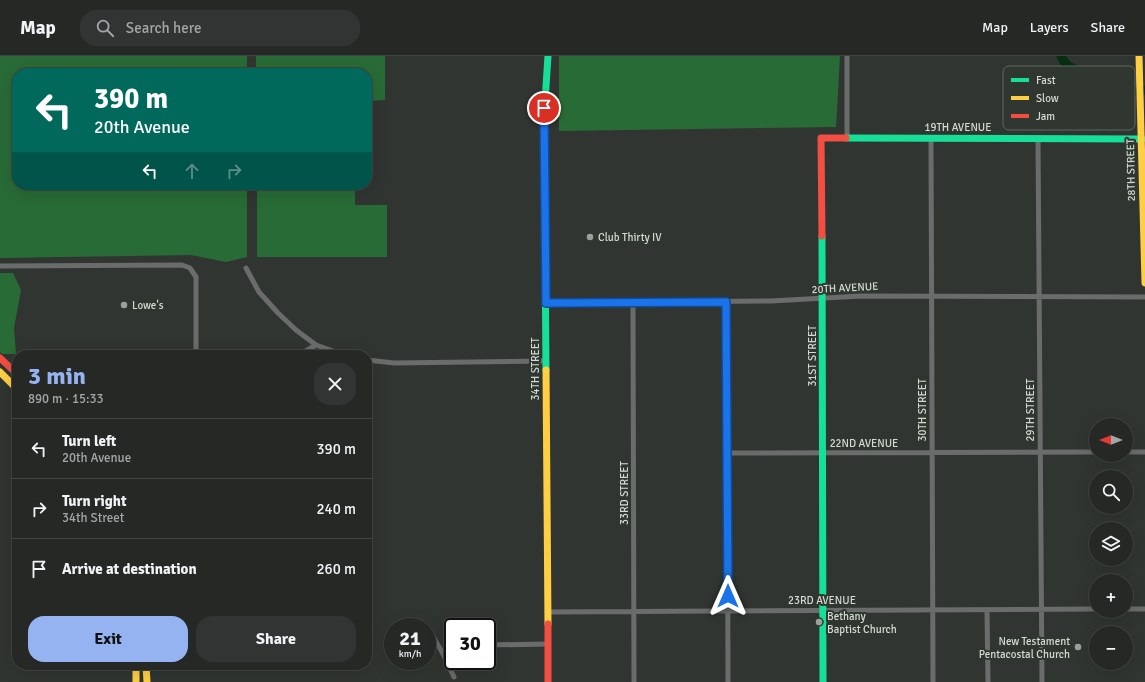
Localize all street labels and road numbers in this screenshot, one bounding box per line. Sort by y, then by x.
street label: 19TH AVENUE [925,121,991,134]
street label: 28TH STREET [1124,138,1138,202]
street label: 20TH AVENUE [811,280,879,296]
street label: 31ST STREET [806,325,819,387]
street label: 34TH STREET [529,337,542,400]
street label: 30TH STREET [916,378,929,441]
street label: 29TH STREET [1024,378,1037,441]
street label: 22ND AVENUE [830,437,898,450]
street label: 33RD STREET [618,461,631,525]
street label: 23RD AVENUE [788,594,856,607]

